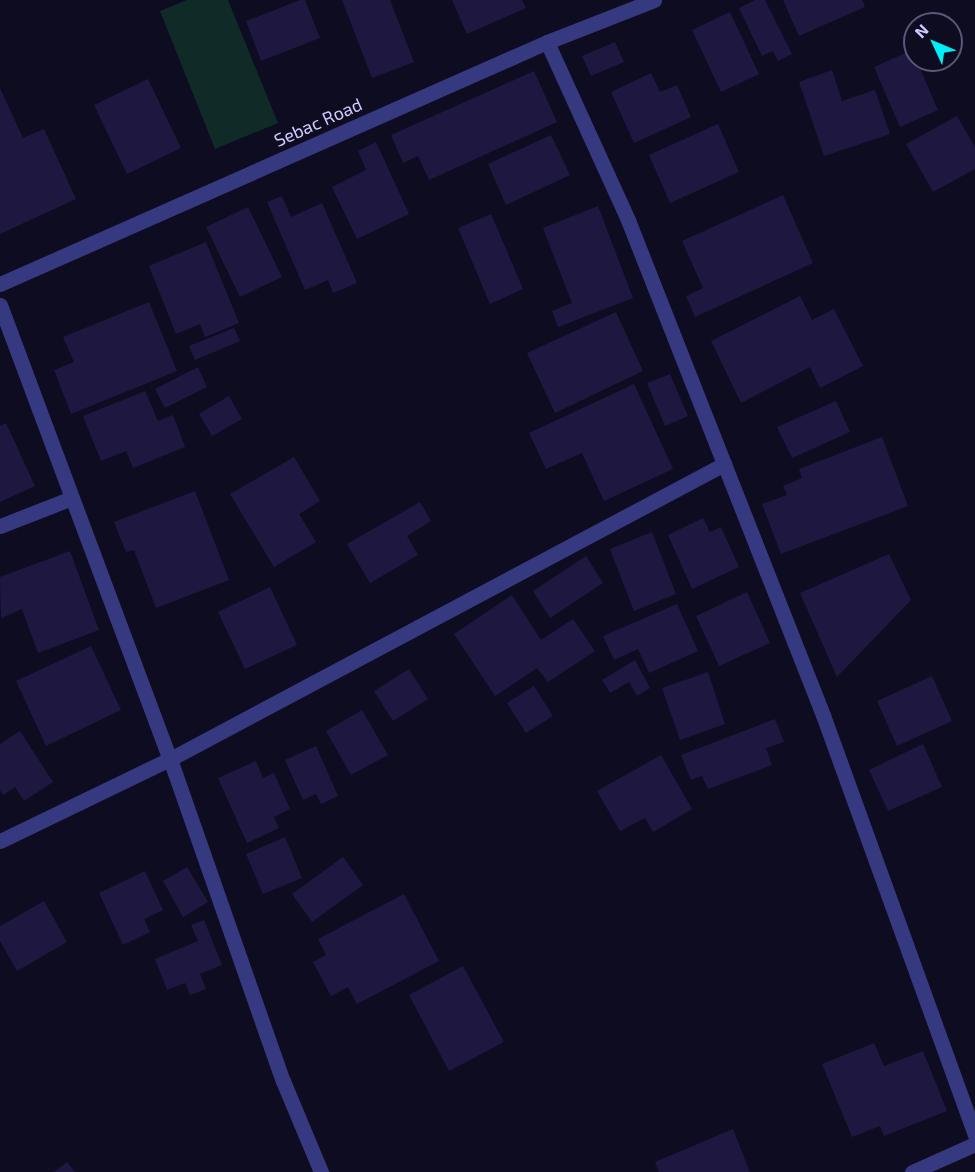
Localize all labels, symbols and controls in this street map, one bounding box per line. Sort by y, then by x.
north arrow [903,12,963,72]
text: N [910,20,932,41]
street label: Sebac Road [271,93,365,151]

